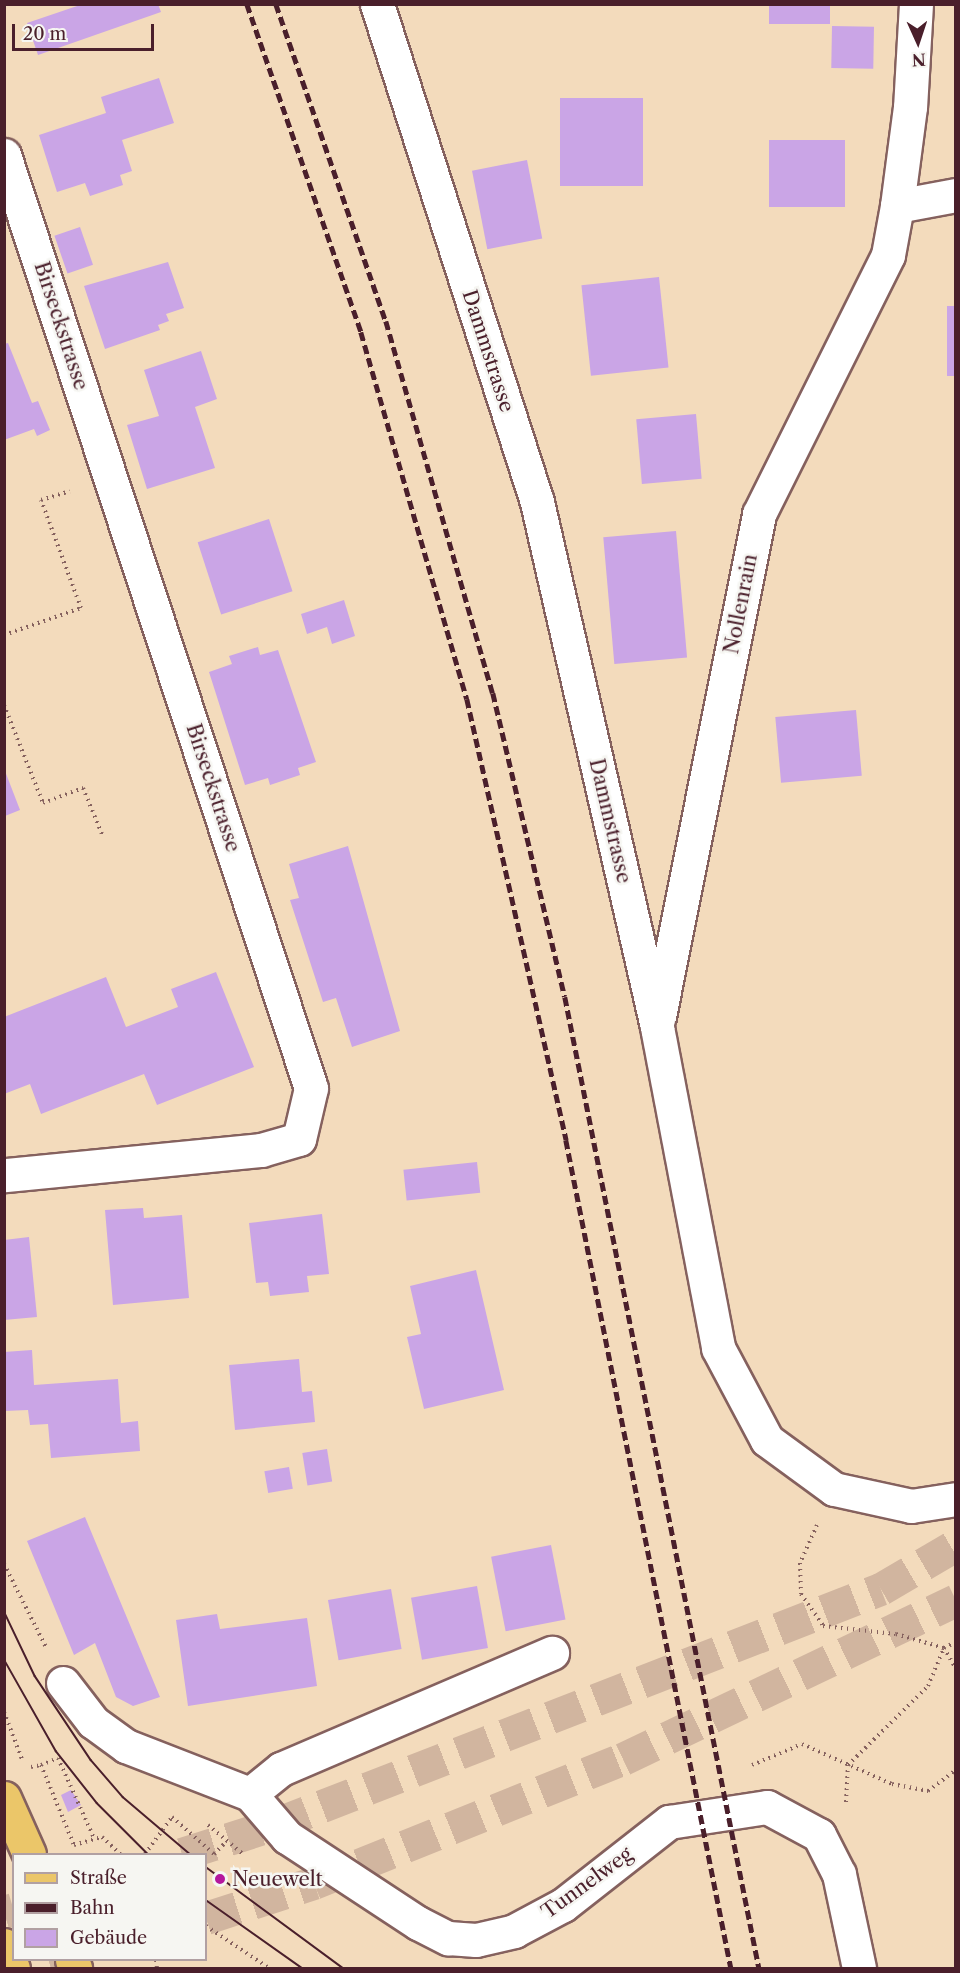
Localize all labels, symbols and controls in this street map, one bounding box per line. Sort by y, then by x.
scale bar [15,12,158,50]
north arrow [888,12,948,72]
text: 20 m [23,23,66,45]
text: N [911,50,926,70]
street label: Birseckstrasse [29,259,93,393]
street label: Dammstrasse [457,287,519,415]
street label: Nollenrain [720,552,762,656]
street label: Birseckstrasse [181,721,245,855]
street label: Dammstrasse [584,756,636,886]
street label: Tunnelweg [537,1842,637,1924]
legend [12,1853,207,1961]
text: Straße [70,1867,127,1889]
place label: Neuewelt [232,1867,323,1891]
marker: Neuewelt [213,1872,227,1886]
text: Bahn [70,1897,115,1919]
text: Gebäude [70,1927,147,1949]

